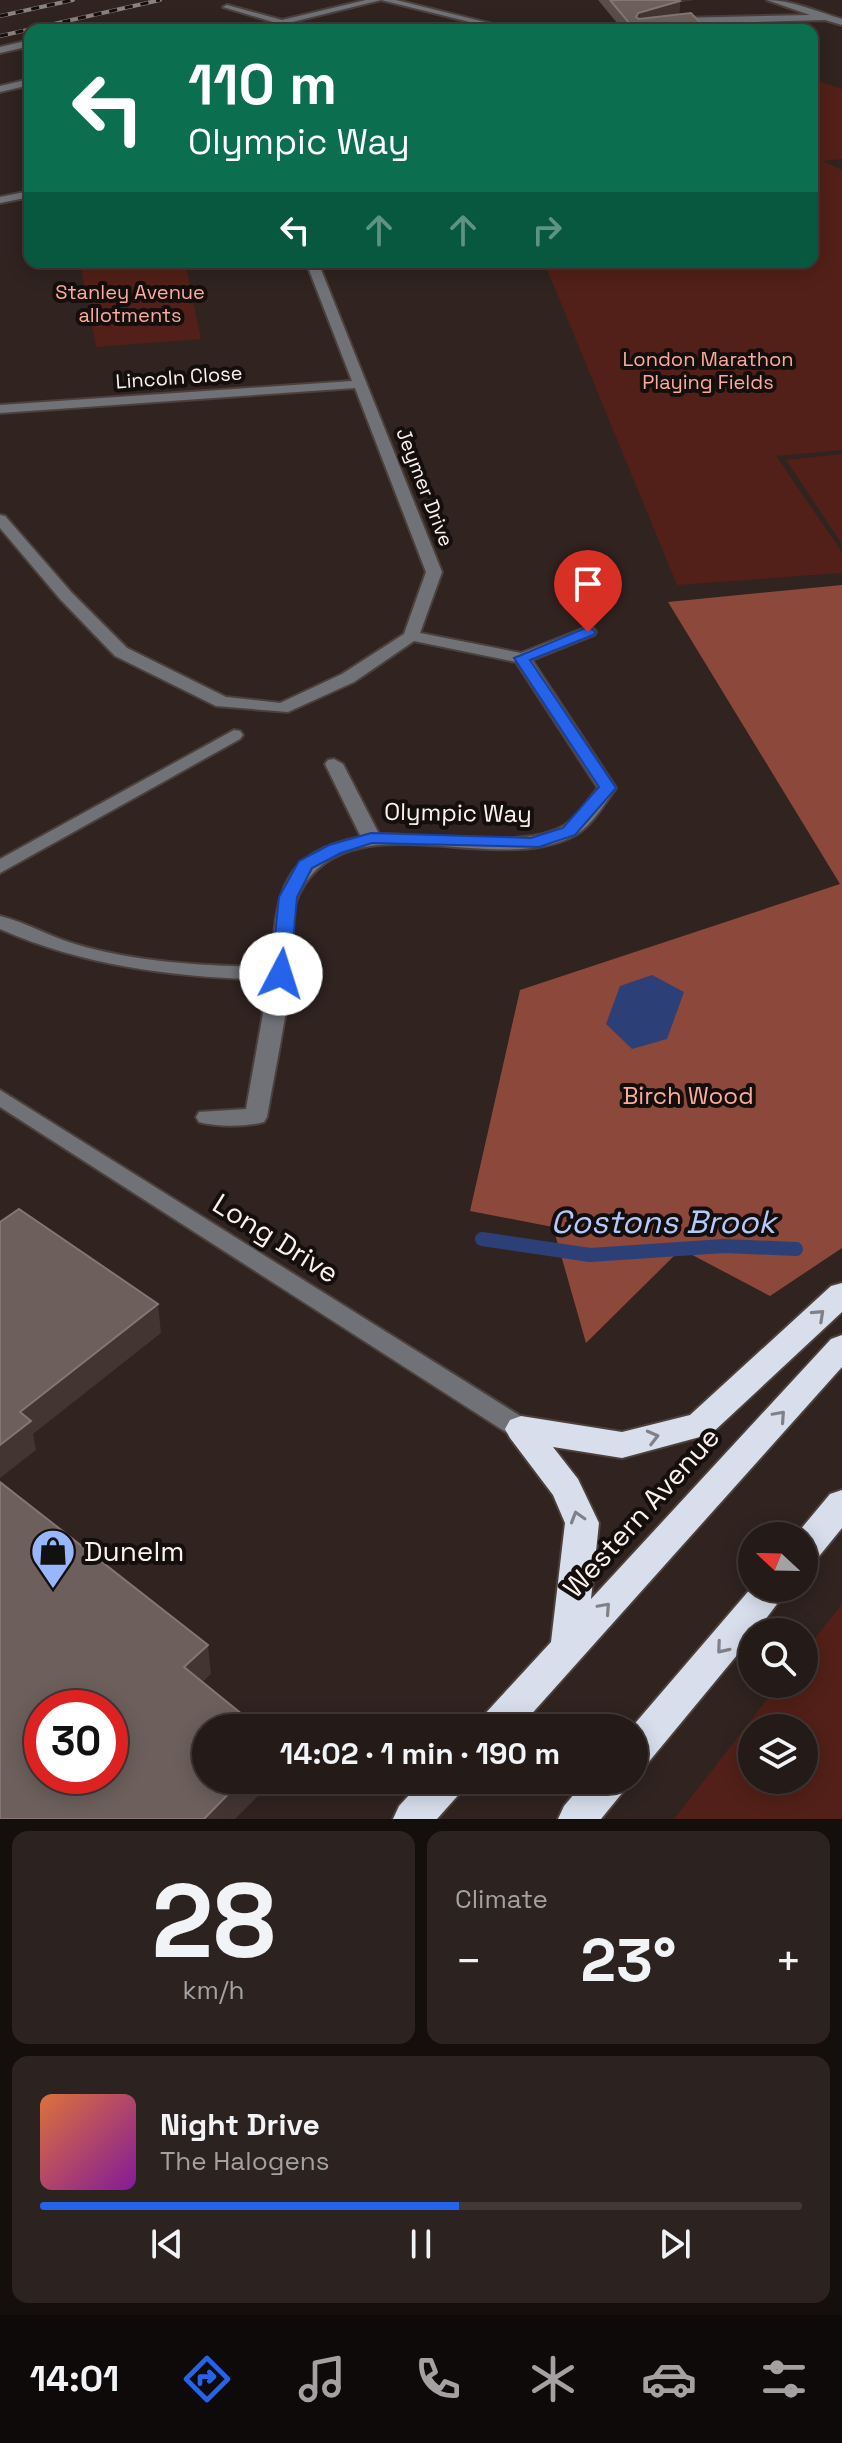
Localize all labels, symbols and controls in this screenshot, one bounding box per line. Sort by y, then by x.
text: 110 m [188,49,337,120]
icon: left [56,56,160,160]
text: Olympic Way [188,119,410,165]
icon: left [273,208,317,252]
icon: ahead [357,208,401,252]
icon: ahead [441,208,485,252]
icon: right [525,208,569,252]
park label: Stanley Avenue allotments [55,279,205,328]
park label: London Marathon Playing Fields [622,346,794,395]
street label: Lincoln Close [115,360,243,394]
street label: Jeymer Drive [390,424,460,550]
pin [554,550,622,632]
icon: arrive [566,562,610,606]
street label: Olympic Way [384,796,532,829]
position arrow [239,932,323,1016]
park label: Birch Wood [622,1080,754,1111]
street label: Long Drive [206,1185,346,1291]
water label: Costons Brook [551,1202,779,1242]
one-way arrow [810,1311,825,1325]
one-way arrow [770,1410,784,1425]
street label: Western Avenue [555,1419,727,1605]
one-way arrow [645,1429,659,1446]
one-way arrow [570,1511,586,1524]
north arrow [738,1522,818,1602]
map controls [738,1522,818,1794]
shop icon: Dunelm [29,1527,77,1590]
place label: Dunelm [84,1533,184,1569]
one-way arrow [595,1603,610,1618]
button: search [738,1618,818,1698]
one-way arrow [717,1638,732,1653]
speed limit sign: 30 [24,1690,128,1794]
button: layers [738,1714,818,1794]
text: 14:02 · 1 min · 190 m [280,1734,560,1773]
text: 28 [151,1855,276,1987]
text: Climate [455,1882,548,1916]
text: 23° [581,1922,676,1999]
text: − [455,1933,482,1989]
text: + [775,1933,802,1989]
text: km/h [183,1973,244,2007]
text: Night Drive [160,2105,320,2144]
text: The Halogens [160,2144,329,2178]
icon: previous [145,2222,189,2266]
icon: pause [399,2222,443,2266]
icon: next [653,2222,697,2266]
icon: directions [179,2351,235,2407]
icon: music [294,2351,350,2407]
icon: phone [410,2351,466,2407]
icon: climate [525,2351,581,2407]
icon: car [641,2351,697,2407]
icon: filters [756,2351,812,2407]
text: 14:01 [30,2356,119,2402]

